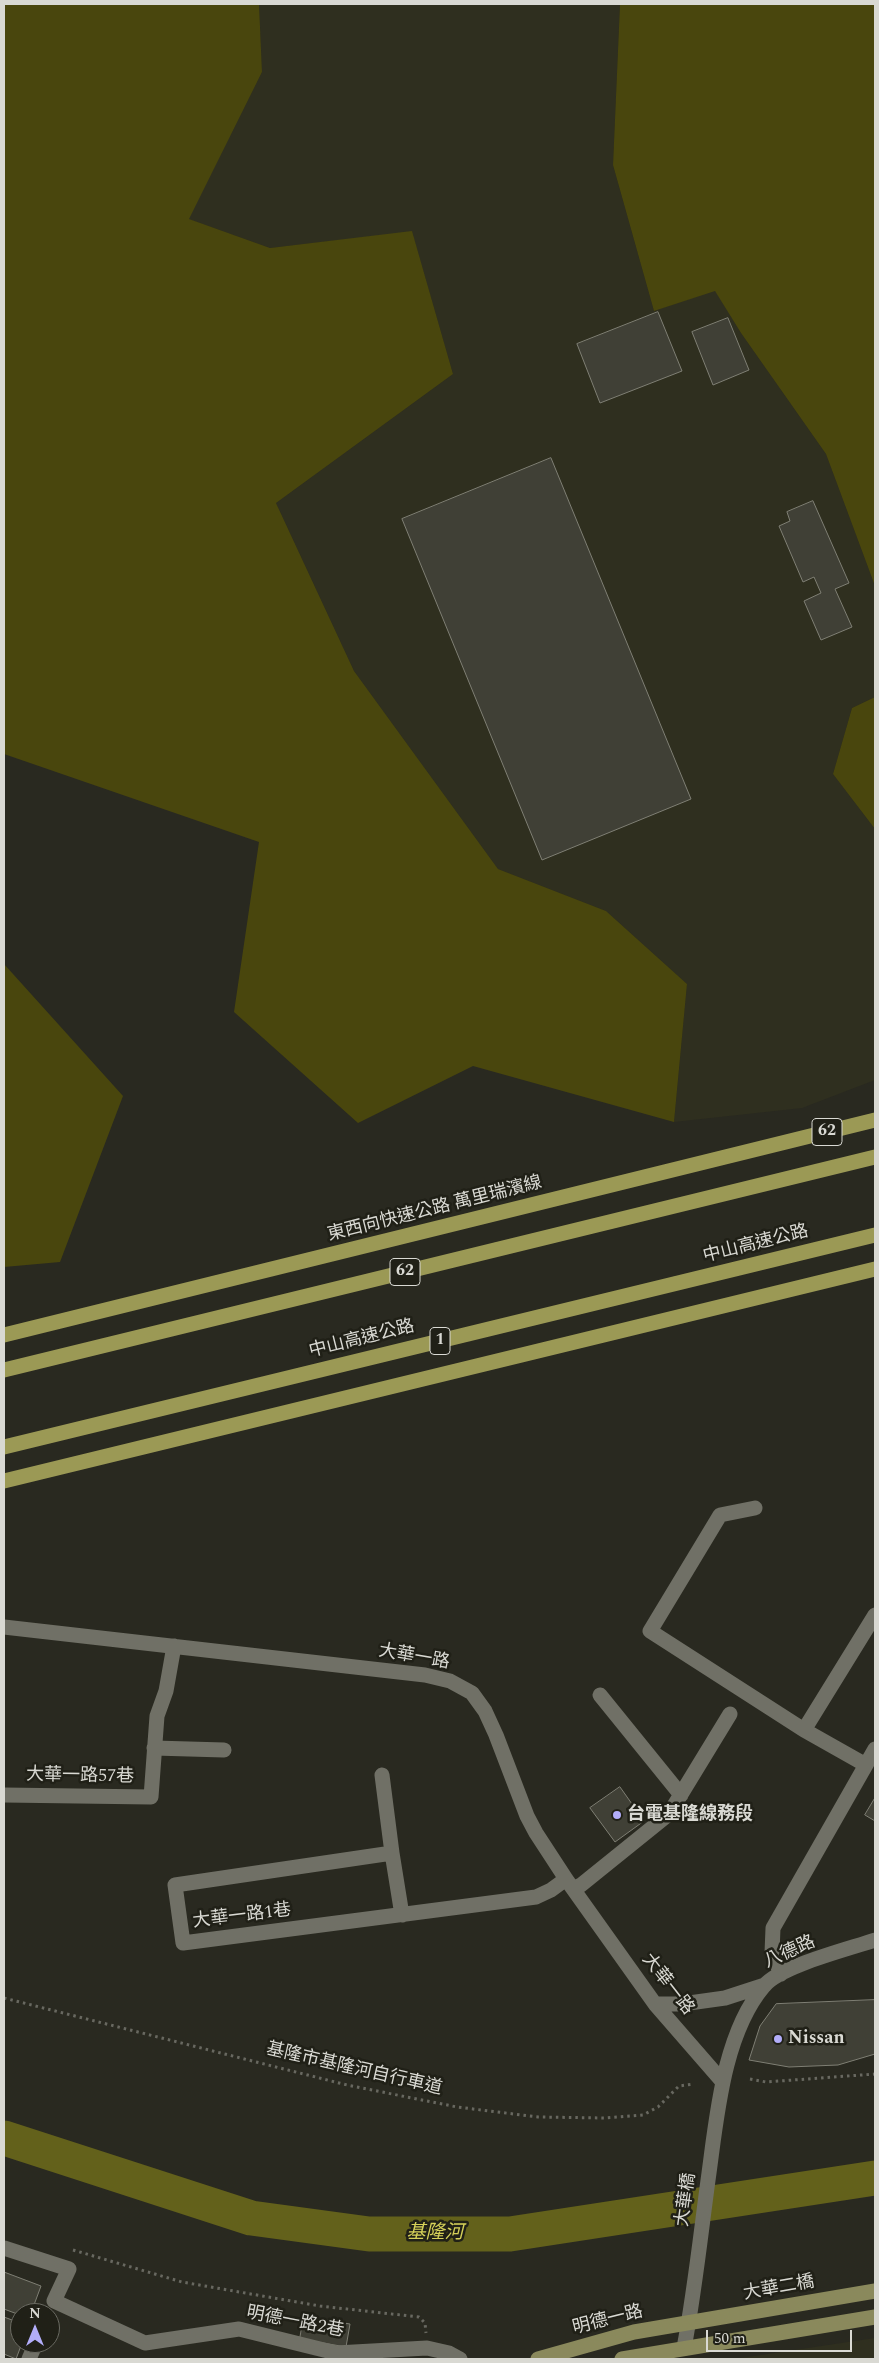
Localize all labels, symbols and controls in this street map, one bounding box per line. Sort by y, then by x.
road number: 62 [812,1118,842,1146]
street label: 東西向快速公路 萬里瑞濱線 [325,1173,545,1247]
street label: 中山高速公路 [701,1221,811,1269]
road number: 62 [390,1258,420,1286]
street label: 中山高速公路 [307,1316,417,1364]
road number: 1 [430,1328,450,1354]
street label: 大華一路 [377,1641,451,1675]
street label: 大華一路57巷 [26,1765,134,1789]
place label: 台電基隆線務段 [627,1804,753,1826]
marker: 台電基隆線務段 [611,1809,623,1821]
street label: 大華一路1巷 [192,1900,292,1934]
street label: 八德路 [761,1932,819,1974]
street label: 大華一路 [636,1950,698,2020]
place label: Nissan [788,2028,845,2050]
marker: Nissan [772,2033,784,2045]
street label: 基隆市基隆河自行車道 [264,2039,444,2101]
street label: 大華橋 [673,2172,701,2228]
water label: 基隆河 [407,2223,463,2245]
street label: 大華二橋 [742,2272,816,2306]
street label: 明德一路 [570,2302,646,2340]
north arrow [10,2303,60,2353]
text: N [29,2303,41,2324]
street label: 明德一路2巷 [244,2303,346,2343]
scale bar [709,2320,855,2352]
text: 50 m [714,2327,746,2350]

